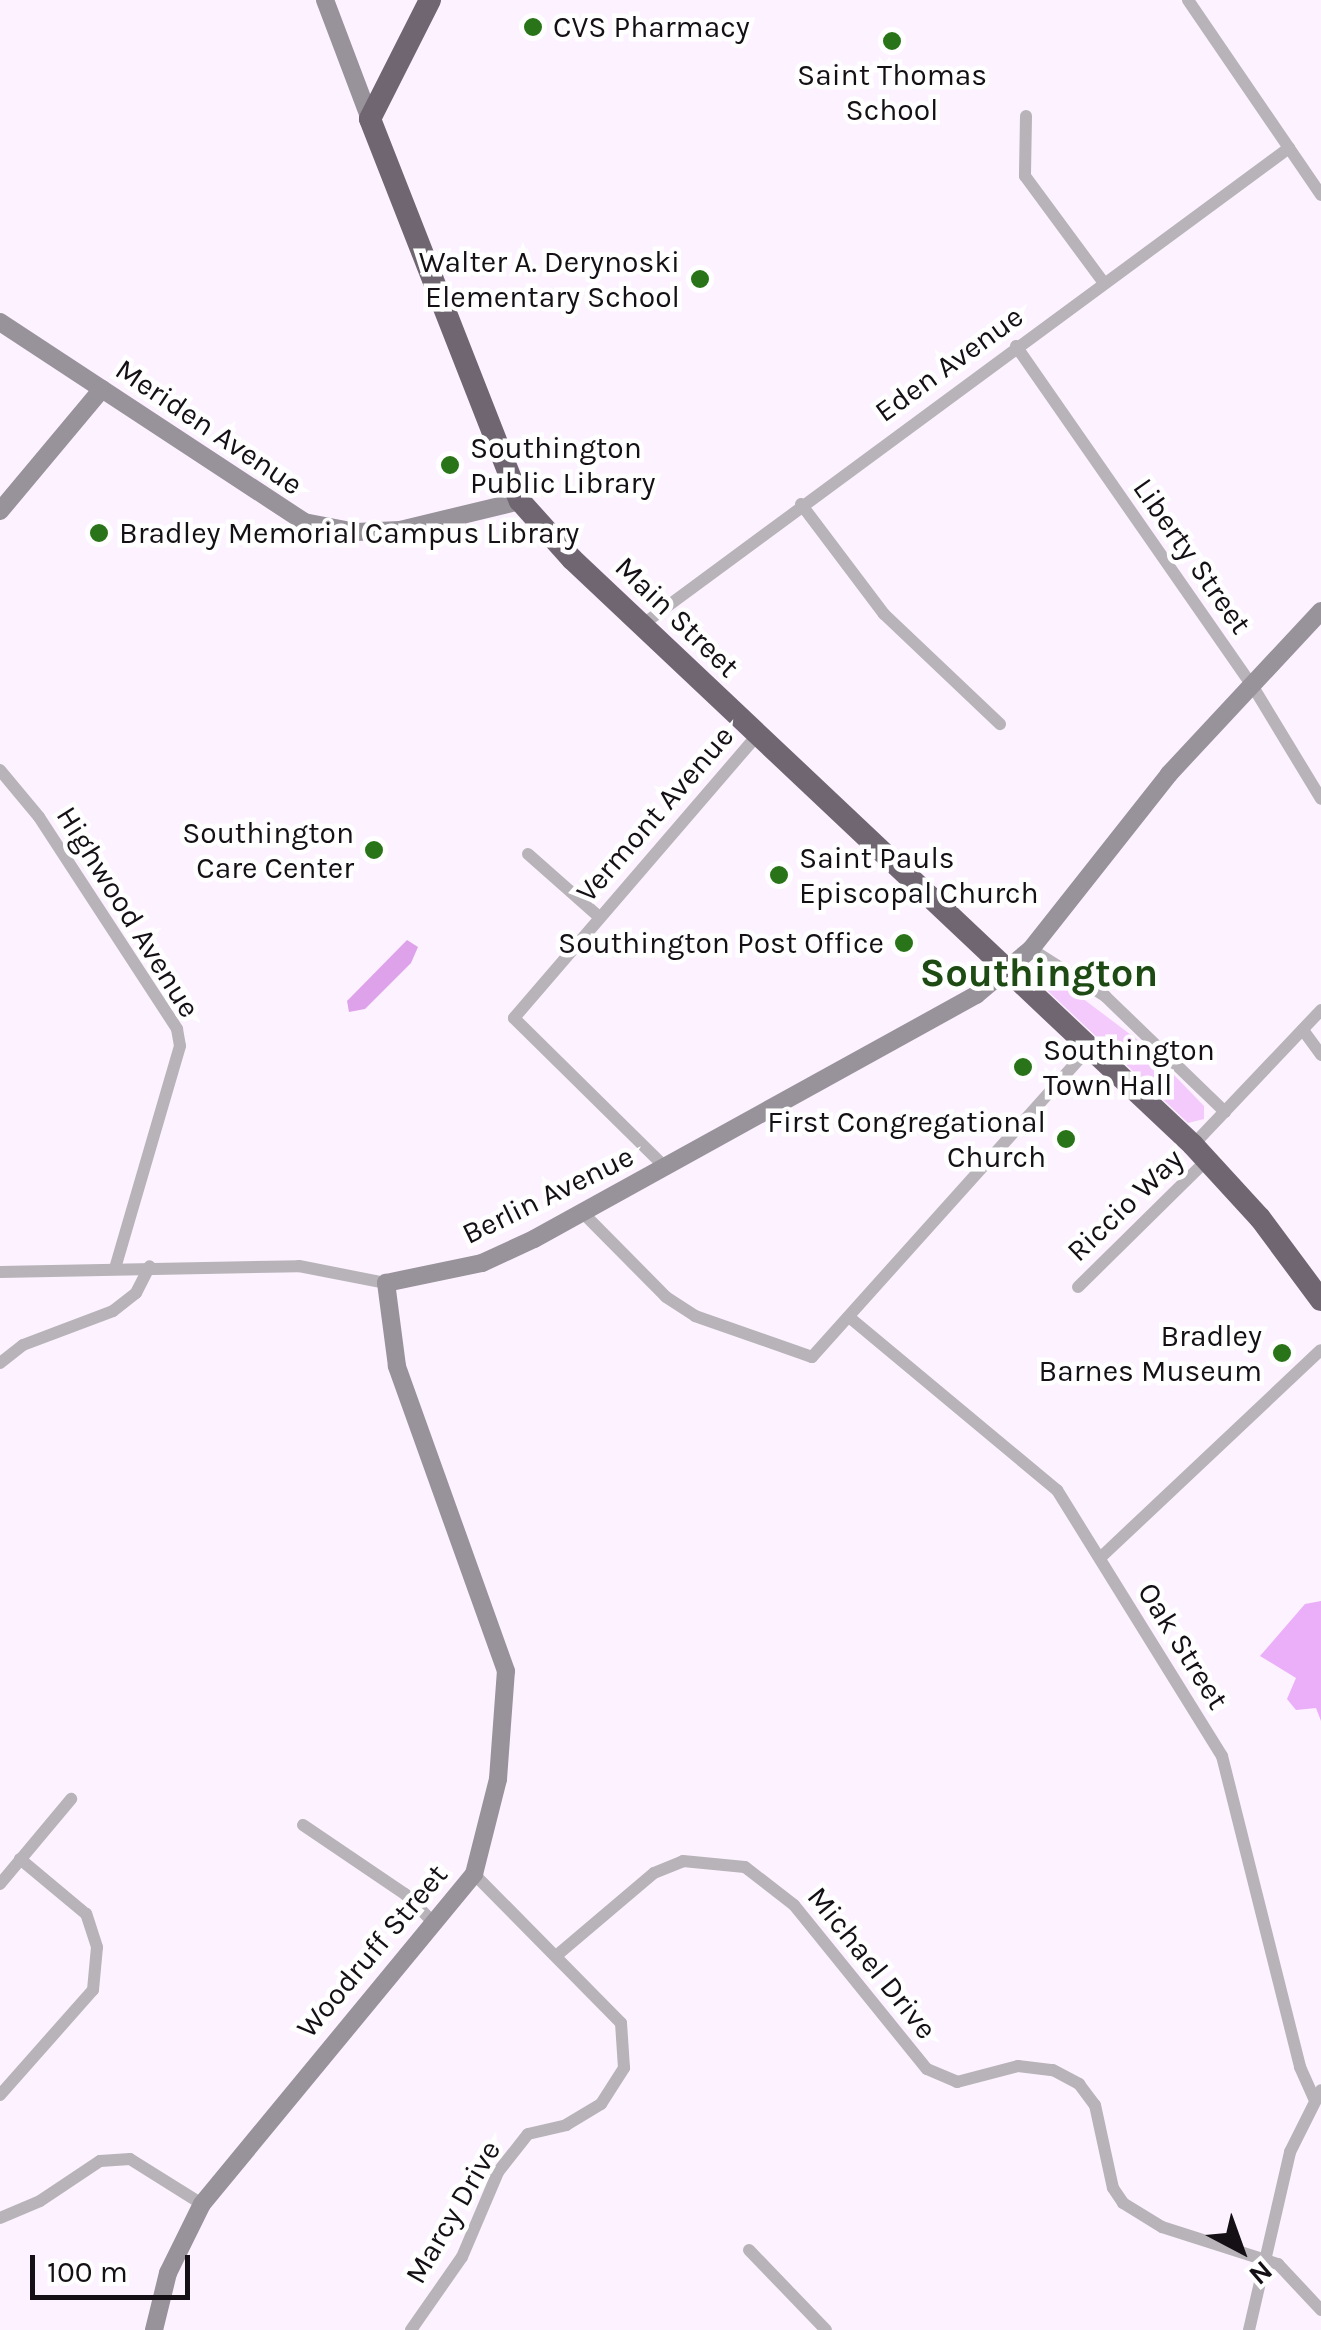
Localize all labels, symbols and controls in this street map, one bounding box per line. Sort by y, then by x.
place label: CVS Pharmacy [553,9,750,45]
marker: CVS Pharmacy [522,16,544,38]
marker: Saint Thomas School [881,30,903,52]
place label: Saint Thomas School [797,57,987,128]
place label: Walter A. Derynoski Elementary School [419,244,680,314]
marker: Walter A. Derynoski Elementary School [689,268,711,290]
street label: Eden Avenue [868,298,1030,430]
street label: Meriden Avenue [109,351,309,503]
place label: Southington Public Library [470,430,655,500]
marker: Southington Public Library [439,454,461,476]
street label: Liberty Street [1125,471,1259,641]
place label: Bradley Memorial Campus Library [119,515,579,551]
marker: Bradley Memorial Campus Library [88,522,110,544]
street label: Main Street [608,549,746,685]
street label: Vermont Avenue [569,718,741,910]
street label: Highwood Avenue [49,800,207,1024]
place label: Southington Care Center [182,815,354,886]
marker: Southington Care Center [363,839,385,861]
place label: Saint Pauls Episcopal Church [799,840,1039,910]
marker: Saint Pauls Episcopal Church [768,864,790,886]
place label: Southington Post Office [558,925,884,961]
marker: Southington Post Office [893,932,915,954]
district label: Southington [920,949,1158,997]
place label: Southington Town Hall [1043,1032,1215,1102]
marker: Southington Town Hall [1012,1056,1034,1078]
place label: First Congregational Church [767,1104,1046,1174]
marker: First Congregational Church [1055,1128,1077,1150]
street label: Berlin Avenue [456,1138,640,1252]
street label: Riccio Way [1060,1141,1190,1269]
place label: Bradley Barnes Museum [1039,1318,1262,1388]
marker: Bradley Barnes Museum [1271,1342,1293,1364]
street label: Oak Street [1130,1576,1236,1716]
street label: Woodruff Street [289,1857,455,2045]
street label: Michael Drive [800,1880,944,2046]
street label: Marcy Drive [398,2134,508,2290]
north arrow [1191,2200,1291,2300]
scale bar [35,2235,195,2297]
text: 100 m [47,2254,128,2290]
text: N [1243,2254,1279,2292]

